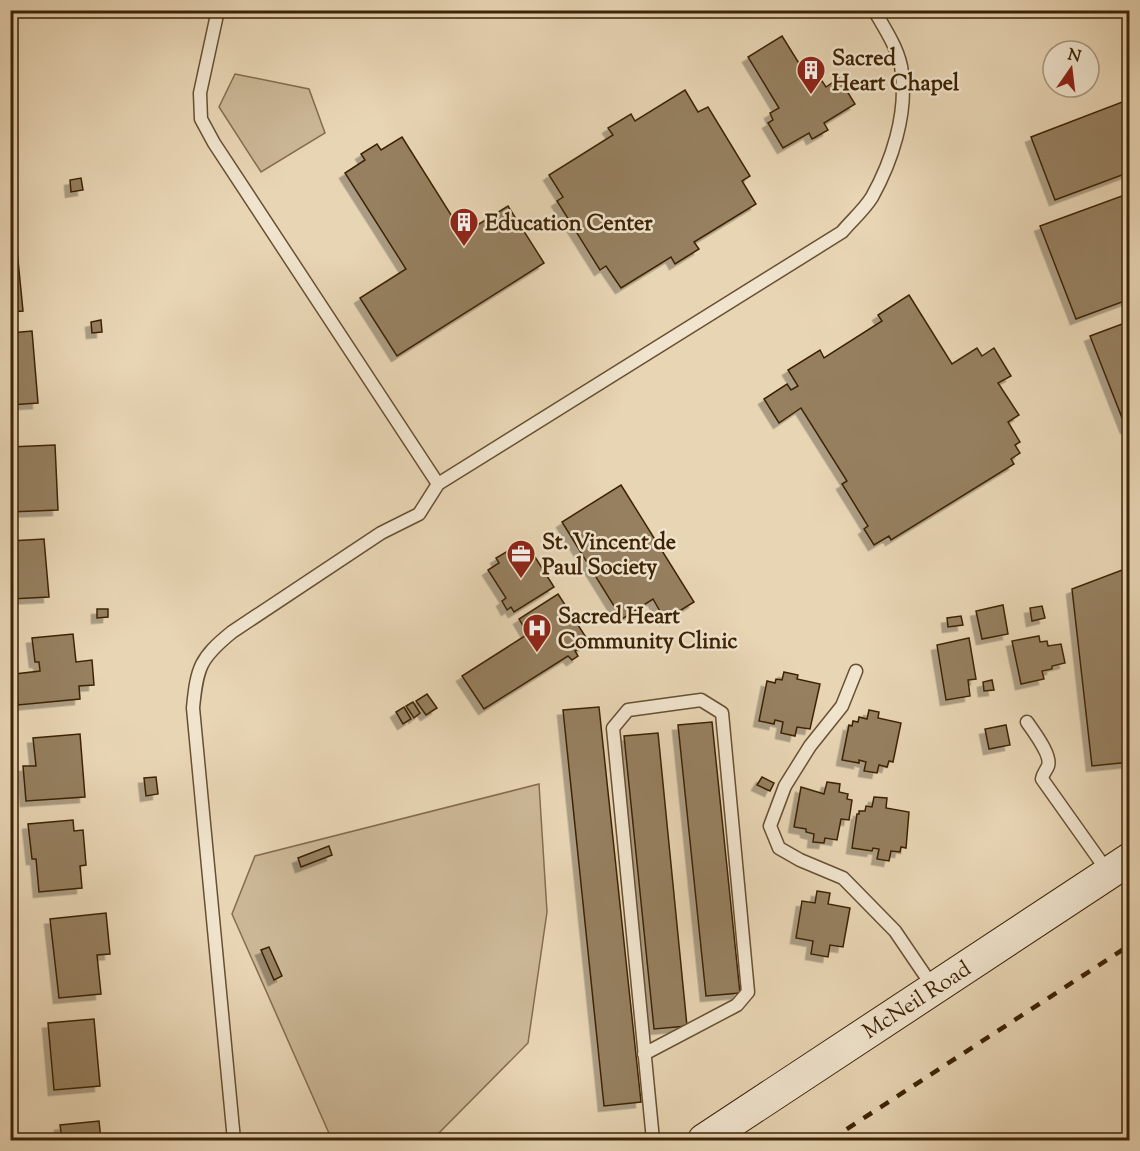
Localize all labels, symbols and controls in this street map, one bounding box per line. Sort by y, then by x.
north arrow [1041,39,1101,99]
place label: Sacred Heart Chapel [832,44,960,101]
text: N [1065,44,1083,70]
building icon: Sacred Heart Chapel [795,54,827,96]
building icon: Education Center [448,206,480,248]
place label: Education Center [485,209,653,241]
place label: St. Vincent de Paul Society [542,528,676,585]
office icon: St. Vincent de Paul Society [505,538,537,580]
place label: Sacred Heart Community Clinic [558,602,738,659]
hospital icon: Sacred Heart Community Clinic [521,612,553,654]
street label: McNeil Road [857,954,978,1049]

